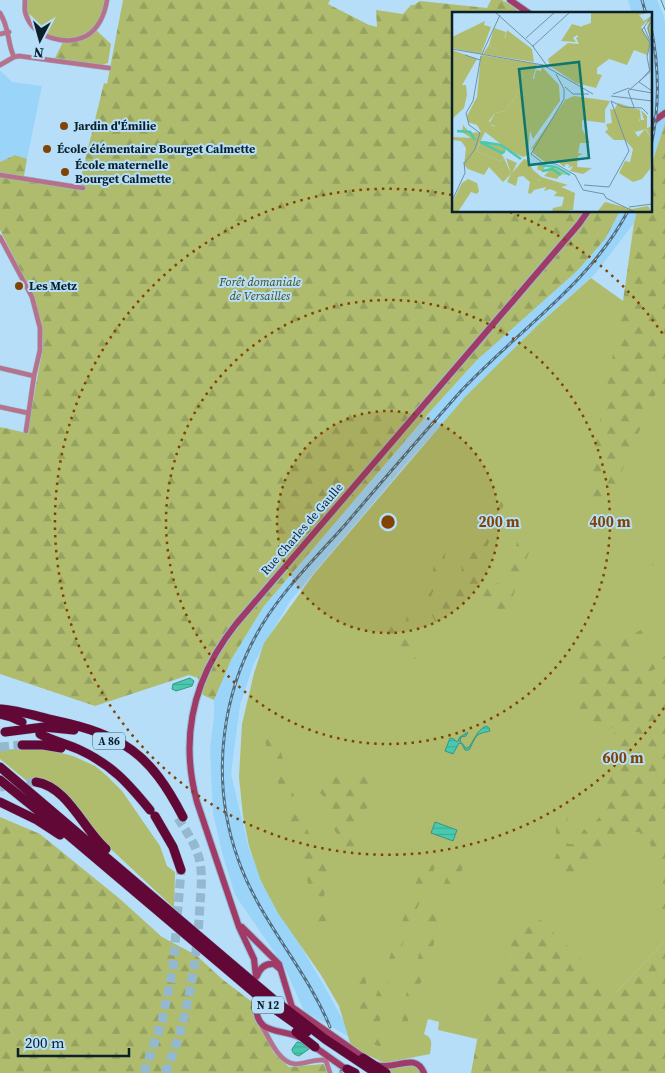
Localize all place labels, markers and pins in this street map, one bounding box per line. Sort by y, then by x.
place label: Jardin d'Émilie [73,118,156,134]
marker: Jardin d'Émilie [58,120,70,132]
place label: École élémentaire Bourget Calmette [57,141,255,157]
marker: École élémentaire Bourget Calmette [41,143,53,155]
place label: École maternelle Bourget Calmette [75,157,171,187]
marker: École maternelle Bourget Calmette [59,166,71,178]
place label: Les Metz [29,278,77,294]
marker: Les Metz [13,280,25,292]
centre of rings [379,513,397,531]

